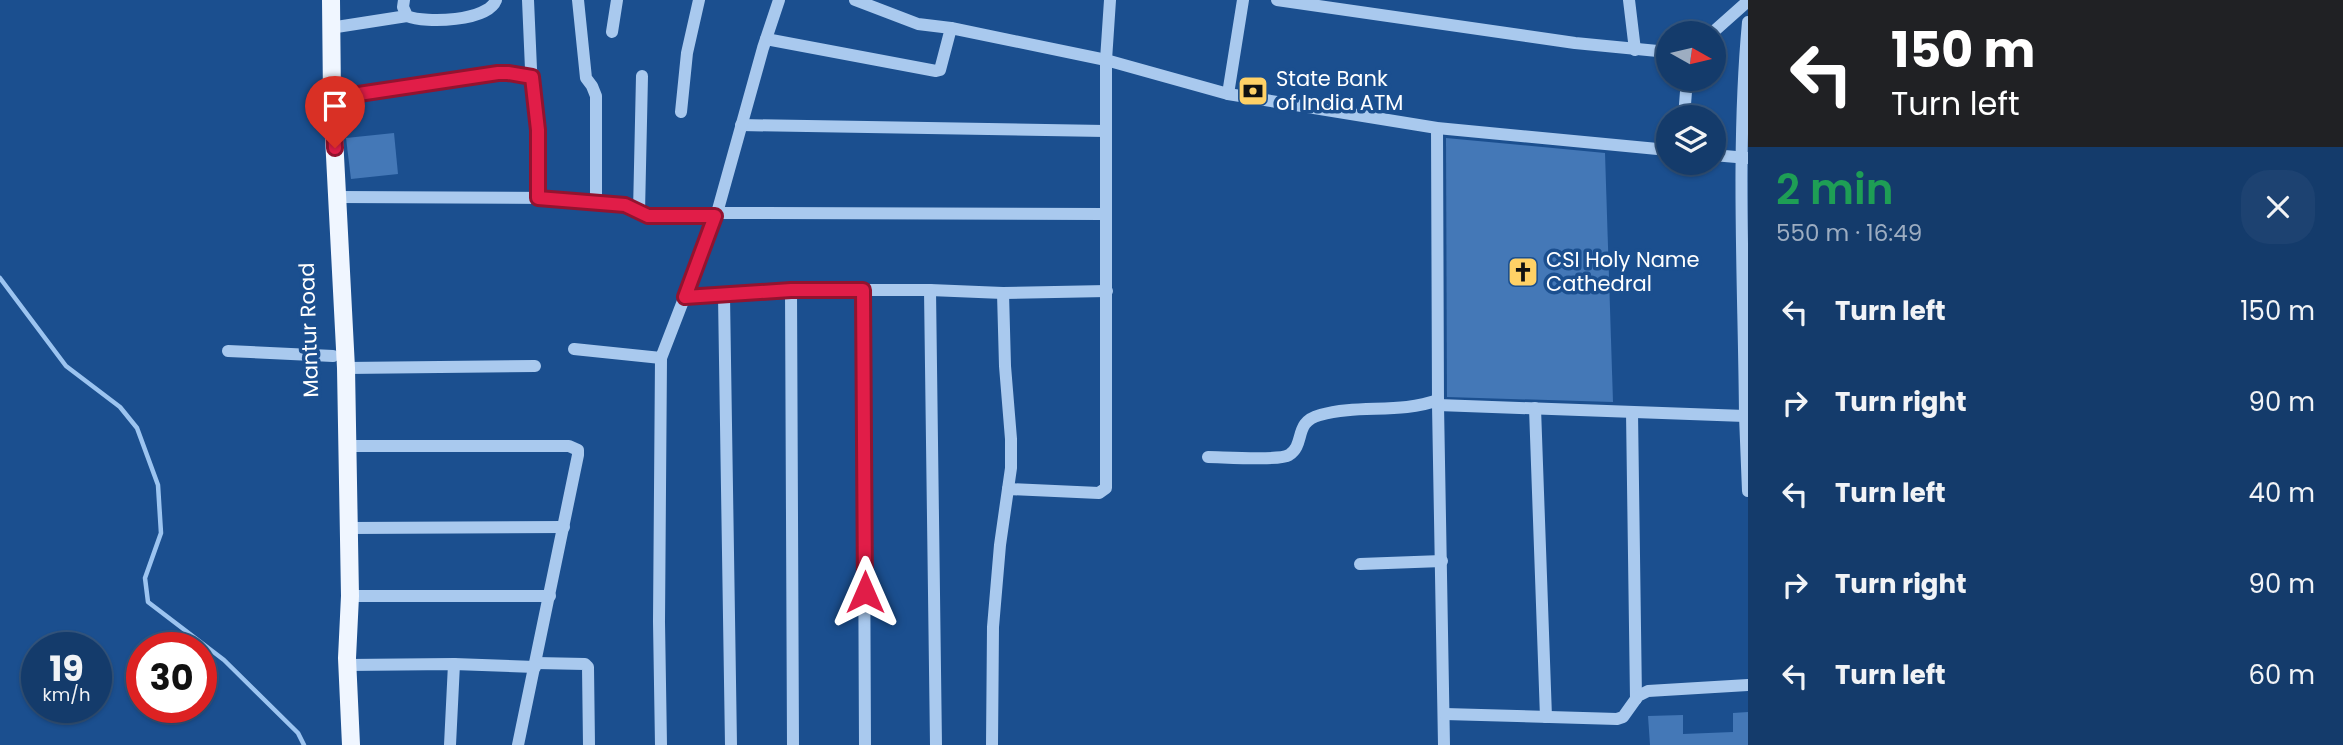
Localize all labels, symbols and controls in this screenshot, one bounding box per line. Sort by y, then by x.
text: 150 m [1891,16,2036,84]
north arrow [1656,21,1726,91]
map controls [1656,21,1726,175]
icon: left [1776,28,1867,119]
place label: State Bank of India ATM [1276,64,1403,117]
bank icon: State Bank of India ATM [1236,74,1270,108]
pin [305,76,365,148]
text: Turn left [1891,81,2020,126]
icon: arrive [316,87,354,125]
button: layers [1656,105,1726,175]
text: 2 min [1776,160,1894,219]
button: close [2241,170,2315,244]
text: 550 m · 16:49 [1776,217,1922,249]
place label: CSI Holy Name Cathedral [1546,245,1700,298]
church icon: CSI Holy Name Cathedral [1506,255,1540,289]
street label: Mantur Road [292,262,325,398]
icon: left [1776,293,1814,331]
text: Turn left [1835,293,1946,329]
text: 150 m [2240,293,2315,329]
icon: right [1776,384,1814,422]
text: Turn right [1835,384,1967,420]
text: 90 m [2249,384,2315,420]
icon: left [1776,475,1814,513]
text: Turn left [1835,475,1946,511]
text: 40 m [2249,475,2315,511]
position arrow [828,555,902,629]
icon: right [1776,566,1814,604]
text: Turn right [1835,566,1967,602]
text: 90 m [2249,566,2315,602]
speed limit sign: 30 [126,632,217,723]
text: 19 [49,644,84,693]
icon: left [1776,657,1814,695]
text: Turn left [1835,657,1946,693]
text: 60 m [2248,657,2315,693]
text: km/h [43,682,90,707]

